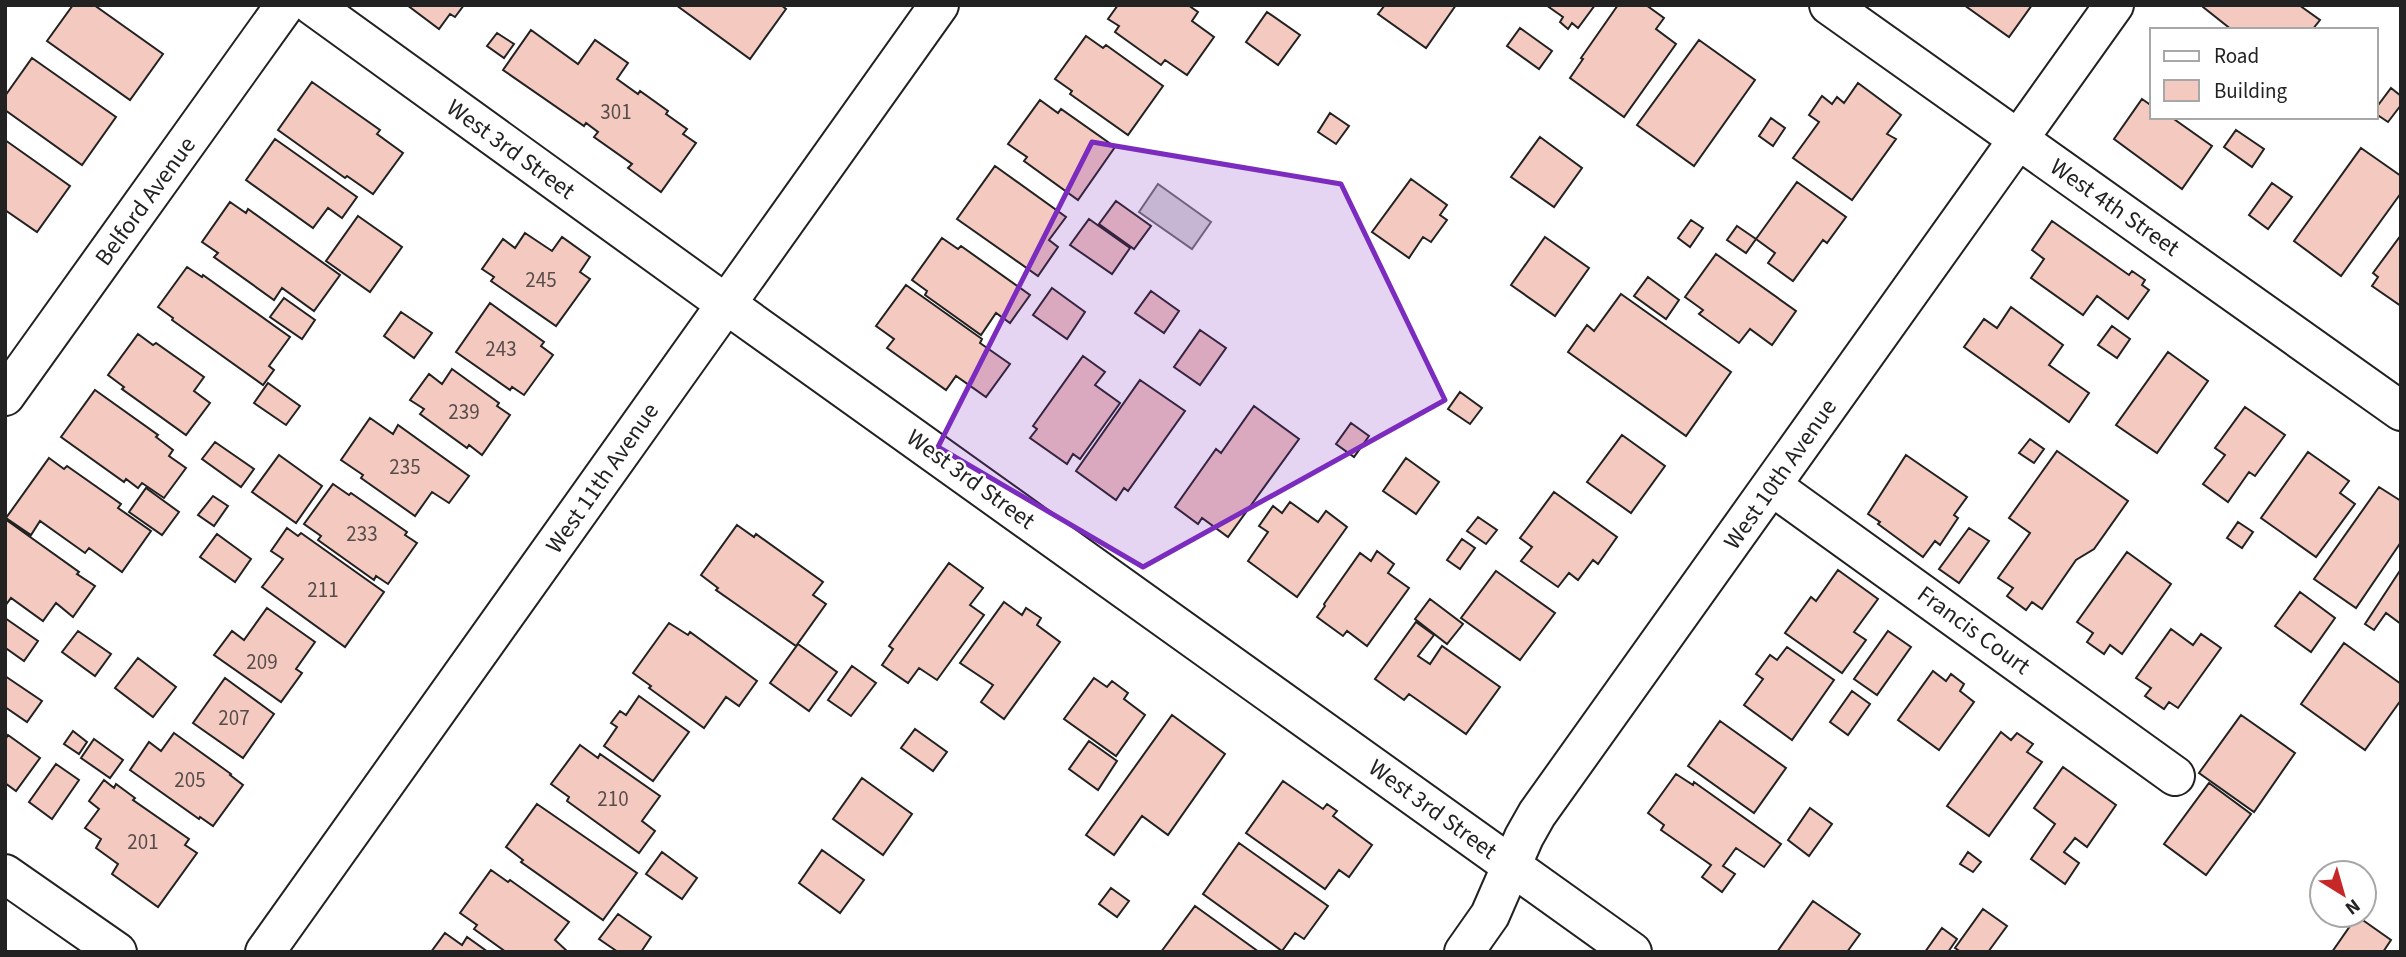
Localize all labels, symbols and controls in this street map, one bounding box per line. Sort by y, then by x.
legend [2150,28,2378,119]
text: Road [2214,41,2259,71]
text: Building [2214,76,2288,106]
street label: West 3rd Street [439,91,582,208]
house number: 301 [600,97,632,127]
street label: Belford Avenue [87,129,204,273]
street label: West 4th Street [2043,150,2187,265]
house number: 245 [525,265,557,295]
house number: 243 [485,334,517,364]
street label: West 10th Avenue [1715,392,1846,557]
street label: West 11th Avenue [537,396,668,561]
house number: 239 [448,397,480,427]
street label: West 3rd Street [899,421,1042,538]
house number: 235 [389,452,421,482]
house number: 233 [346,519,378,549]
house number: 211 [307,575,339,605]
street label: Francis Court [1910,577,2038,683]
house number: 209 [246,647,278,677]
house number: 207 [218,703,250,733]
street label: West 3rd Street [1361,751,1504,868]
house number: 205 [174,765,206,795]
house number: 210 [597,784,629,814]
house number: 201 [127,827,159,857]
north arrow [2308,859,2378,929]
text: N [2339,892,2366,921]

